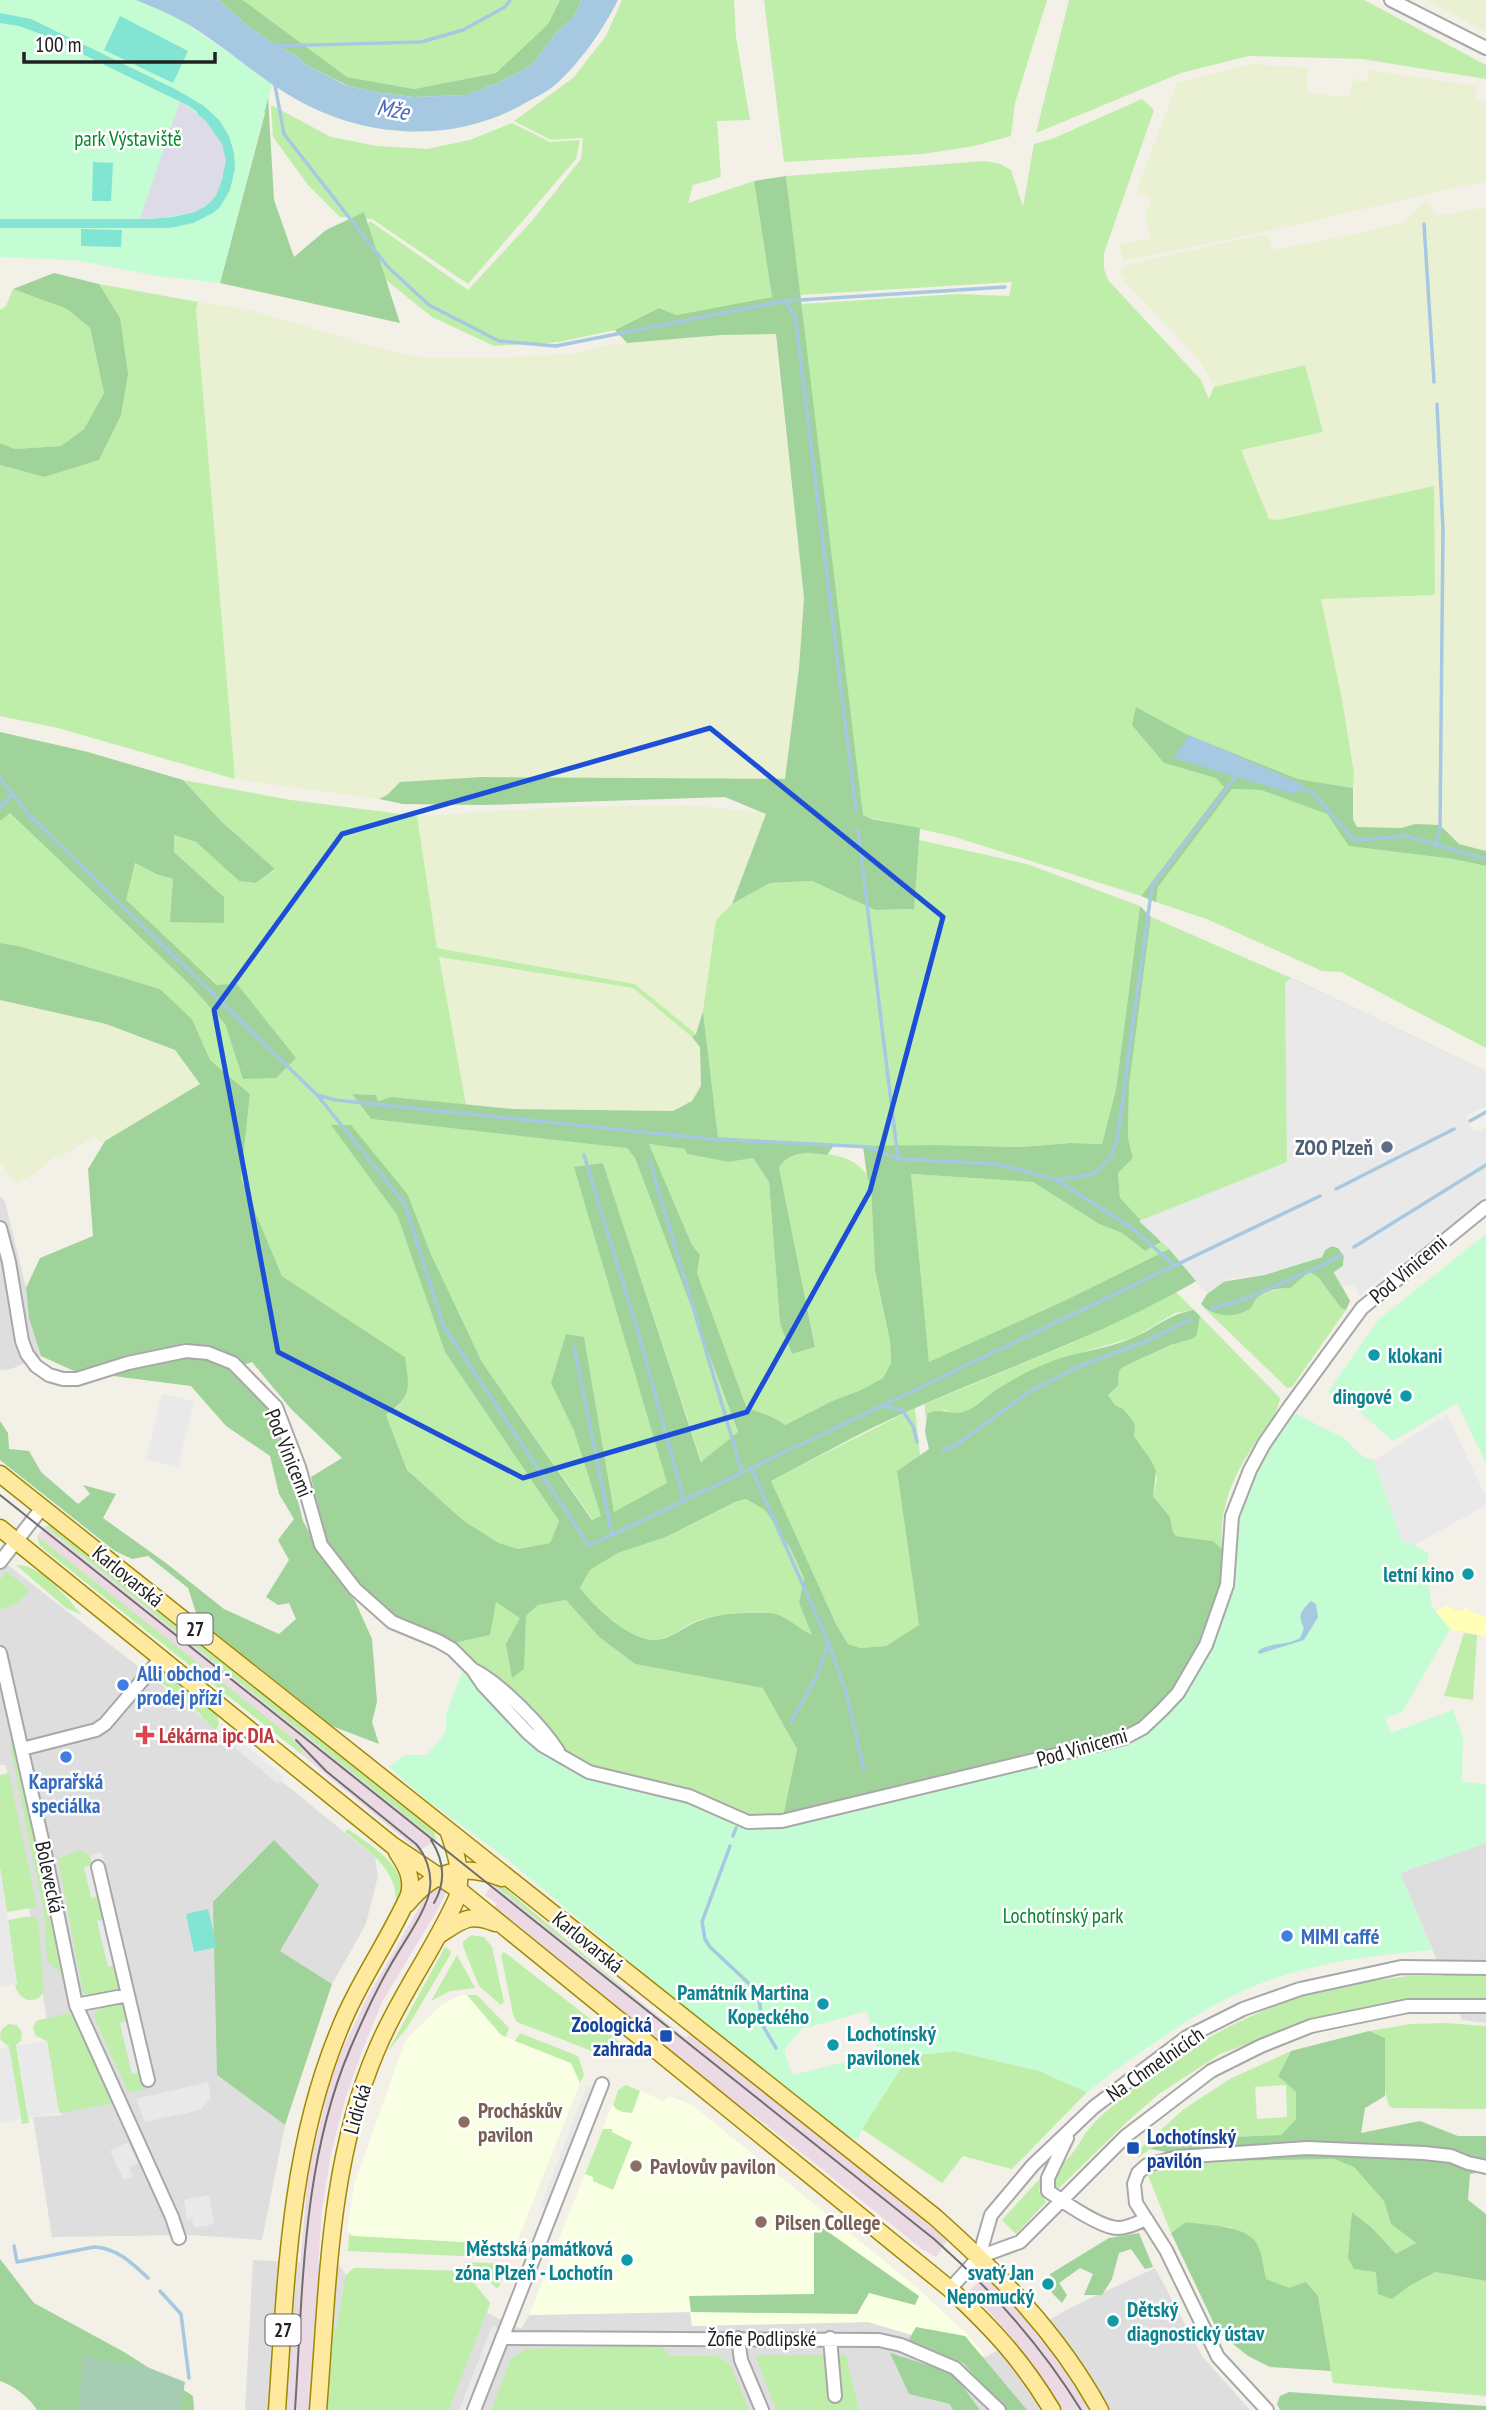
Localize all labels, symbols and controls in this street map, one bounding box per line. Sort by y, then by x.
scale bar [24,21,215,65]
text: 100 m [35,31,81,58]
water label: Mže [375,92,413,126]
park label: park Výstaviště [74,125,182,152]
place label: ZOO Plzeň [1295,1134,1373,1161]
marker: ZOO Plzeň [1379,1139,1395,1155]
street label: Pod Vinicemi [1364,1229,1452,1309]
place label: klokani [1388,1342,1443,1369]
marker: klokani [1366,1347,1382,1363]
place label: dingové [1333,1383,1392,1410]
marker: dingové [1398,1388,1414,1404]
street label: Pod Vinicemi [259,1405,319,1501]
street label: Karlovarská [87,1539,169,1613]
place label: letní kino [1383,1561,1454,1588]
marker: letní kino [1460,1566,1476,1582]
road number: 27 [178,1614,212,1644]
place label: Alli obchod - prodej přízí [136,1660,231,1711]
marker: Alli obchod - prodej přízí [115,1677,131,1693]
street label: Pod Vinicemi [1034,1721,1130,1773]
place label: Lékárna ipc DIA [159,1722,275,1749]
marker: Lékárna ipc DIA [137,1727,153,1743]
marker: Kaprařská speciálka [58,1749,74,1765]
place label: Kaprařská speciálka [29,1768,103,1819]
street label: Bolevecká [29,1839,71,1915]
park label: Lochotínský park [1003,1902,1123,1929]
street label: Karlovarská [547,1905,629,1979]
place label: MIMI caffé [1301,1923,1379,1950]
marker: MIMI caffé [1279,1928,1295,1944]
place label: Památník Martina Kopeckého [677,1979,809,2030]
marker: Památník Martina Kopeckého [815,1996,831,2012]
place label: Zoologická zahrada [571,2011,652,2062]
place label: Lochotínský pavilonek [847,2020,936,2071]
street label: Na Chmelnicích [1101,2021,1209,2107]
marker: Zoologická zahrada [658,2028,674,2044]
marker: Lochotínský pavilonek [825,2037,841,2053]
street label: Lidická [337,2081,377,2137]
place label: Procháskův pavilon [478,2097,563,2148]
marker: Procháskův pavilon [456,2114,472,2130]
place label: Lochotínský pavilón [1147,2123,1236,2174]
marker: Lochotínský pavilón [1125,2140,1141,2156]
place label: Pavlovův pavilon [650,2153,776,2180]
marker: Pavlovův pavilon [628,2158,644,2174]
place label: Pilsen College [775,2209,880,2236]
marker: Pilsen College [753,2214,769,2230]
place label: Městská památková zóna Plzeň - Lochotín [455,2235,613,2286]
marker: Městská památková zóna Plzeň - Lochotín [619,2252,635,2268]
place label: svatý Jan Nepomucký [947,2259,1035,2310]
marker: svatý Jan Nepomucký [1040,2276,1056,2292]
place label: Dětský diagnostický ústav [1127,2296,1265,2347]
marker: Dětský diagnostický ústav [1105,2313,1121,2329]
road number: 27 [266,2314,300,2346]
street label: Žofie Podlipské [707,2325,817,2352]

